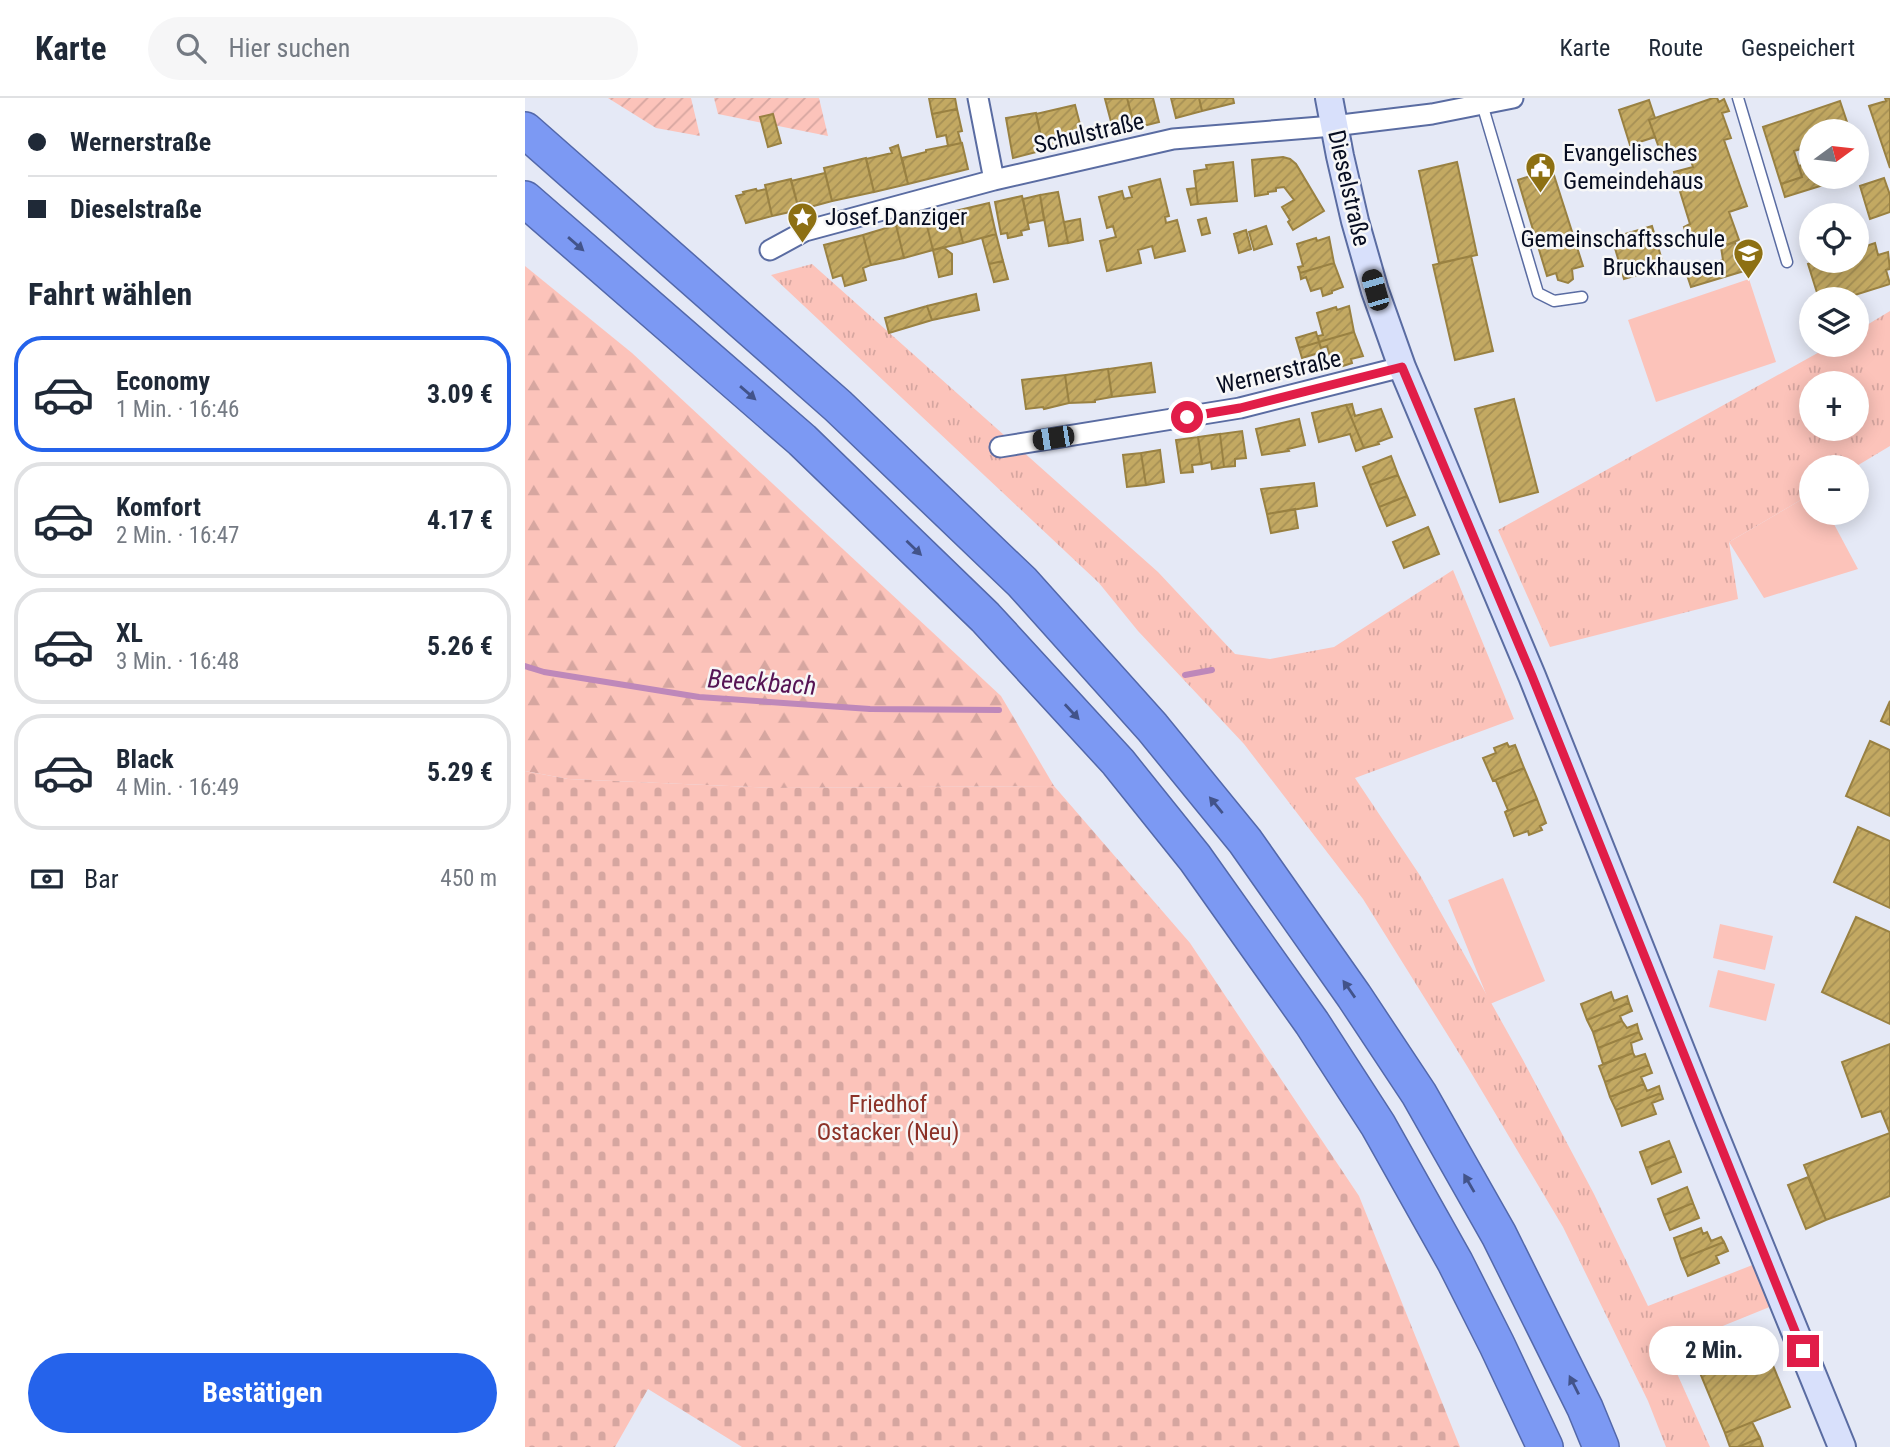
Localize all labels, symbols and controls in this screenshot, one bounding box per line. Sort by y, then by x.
search box [148,17,638,80]
text: Karte [35,29,106,68]
icon: search [172,29,210,67]
text: Hier suchen [228,33,350,63]
text: Karte [1560,34,1610,62]
text: Route [1648,34,1703,62]
text: Gespeichert [1741,34,1855,62]
street label: Schulstraße [1031,107,1147,159]
north arrow [1799,119,1869,189]
map controls [1799,119,1869,525]
text: Wernerstraße [70,127,211,157]
street label: Dieselstraße [1322,127,1376,249]
place label: Evangelisches Gemeindehaus [1563,139,1704,195]
public building icon: Evangelisches Gemeindehaus [1523,150,1557,194]
text: Dieselstraße [70,194,202,224]
place icon: Josef Danziger [785,200,819,244]
place label: Josef Danziger [825,203,967,231]
button: locate [1799,203,1869,273]
place label: Gemeinschaftsschule Bruckhausen [1520,225,1725,281]
one-way arrow [568,236,585,251]
school or university icon: Gemeinschaftsschule Bruckhausen [1731,236,1765,280]
car [1360,267,1391,313]
text: Fahrt wählen [28,275,192,313]
button: layers [1799,287,1869,357]
street label: Wernerstraße [1214,344,1344,400]
icon: car [32,363,95,426]
text: Economy [116,366,210,396]
button: + [1799,371,1869,441]
text: 3.09 € [427,379,493,409]
one-way arrow [739,385,757,401]
text: 1 Min. · 16:46 [116,396,239,423]
route start [1171,401,1203,433]
car [1031,424,1076,452]
button: − [1799,455,1869,525]
icon: car [32,489,95,552]
text: Komfort [116,492,201,522]
text: 4.17 € [427,505,493,535]
text: 2 Min. · 16:47 [116,522,239,549]
one-way arrow [905,540,922,556]
icon: car [32,615,95,678]
text: XL [116,618,143,648]
text: 5.26 € [427,631,493,661]
text: 3 Min. · 16:48 [116,648,239,675]
water label: Beeckbach [707,663,817,701]
one-way arrow [1064,703,1080,720]
icon: car [32,741,95,804]
text: Black [116,744,174,774]
text: 5.29 € [427,757,493,787]
text: 4 Min. · 16:49 [116,774,239,801]
one-way arrow [1209,797,1224,814]
icon: cash [28,860,66,898]
text: Bar [84,864,119,894]
text: 450 m [440,865,497,892]
one-way arrow [1343,980,1356,999]
park label: Friedhof Ostacker (Neu) [817,1090,959,1146]
one-way arrow [1463,1173,1475,1192]
callout: 2 Min. [1649,1326,1779,1376]
route end [1787,1335,1819,1367]
text: 2 Min. [1685,1337,1743,1364]
button: Bestätigen [28,1353,497,1433]
one-way arrow [1568,1374,1580,1394]

